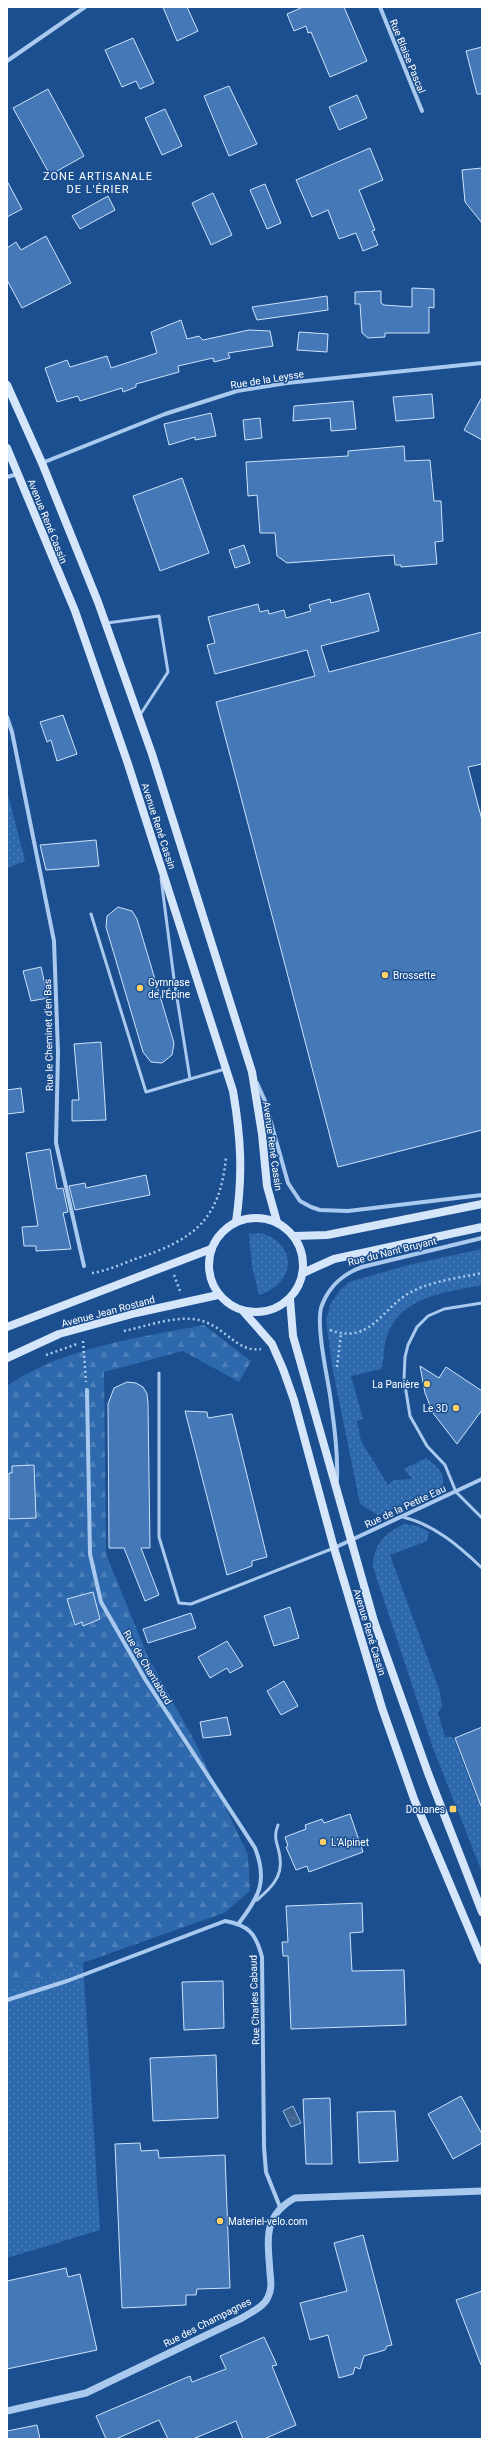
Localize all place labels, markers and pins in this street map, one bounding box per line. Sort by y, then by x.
marker: Brossette [380,970,390,980]
place label: Brossette [393,970,436,981]
place label: Gymnase de l'Épine [148,977,190,1000]
marker: Gymnase de l'Épine [135,983,145,993]
place label: La Panière [372,1379,419,1390]
marker: La Panière [422,1379,432,1389]
place label: Le 3D [423,1403,448,1414]
marker: Le 3D [451,1403,461,1413]
place label: Douanes [406,1804,445,1815]
marker: Douanes [448,1804,458,1814]
marker: L’Alpinet [318,1837,328,1847]
place label: L’Alpinet [331,1837,369,1848]
marker: Materiel-velo.com [215,2216,225,2226]
place label: Materiel-velo.com [228,2216,308,2227]

